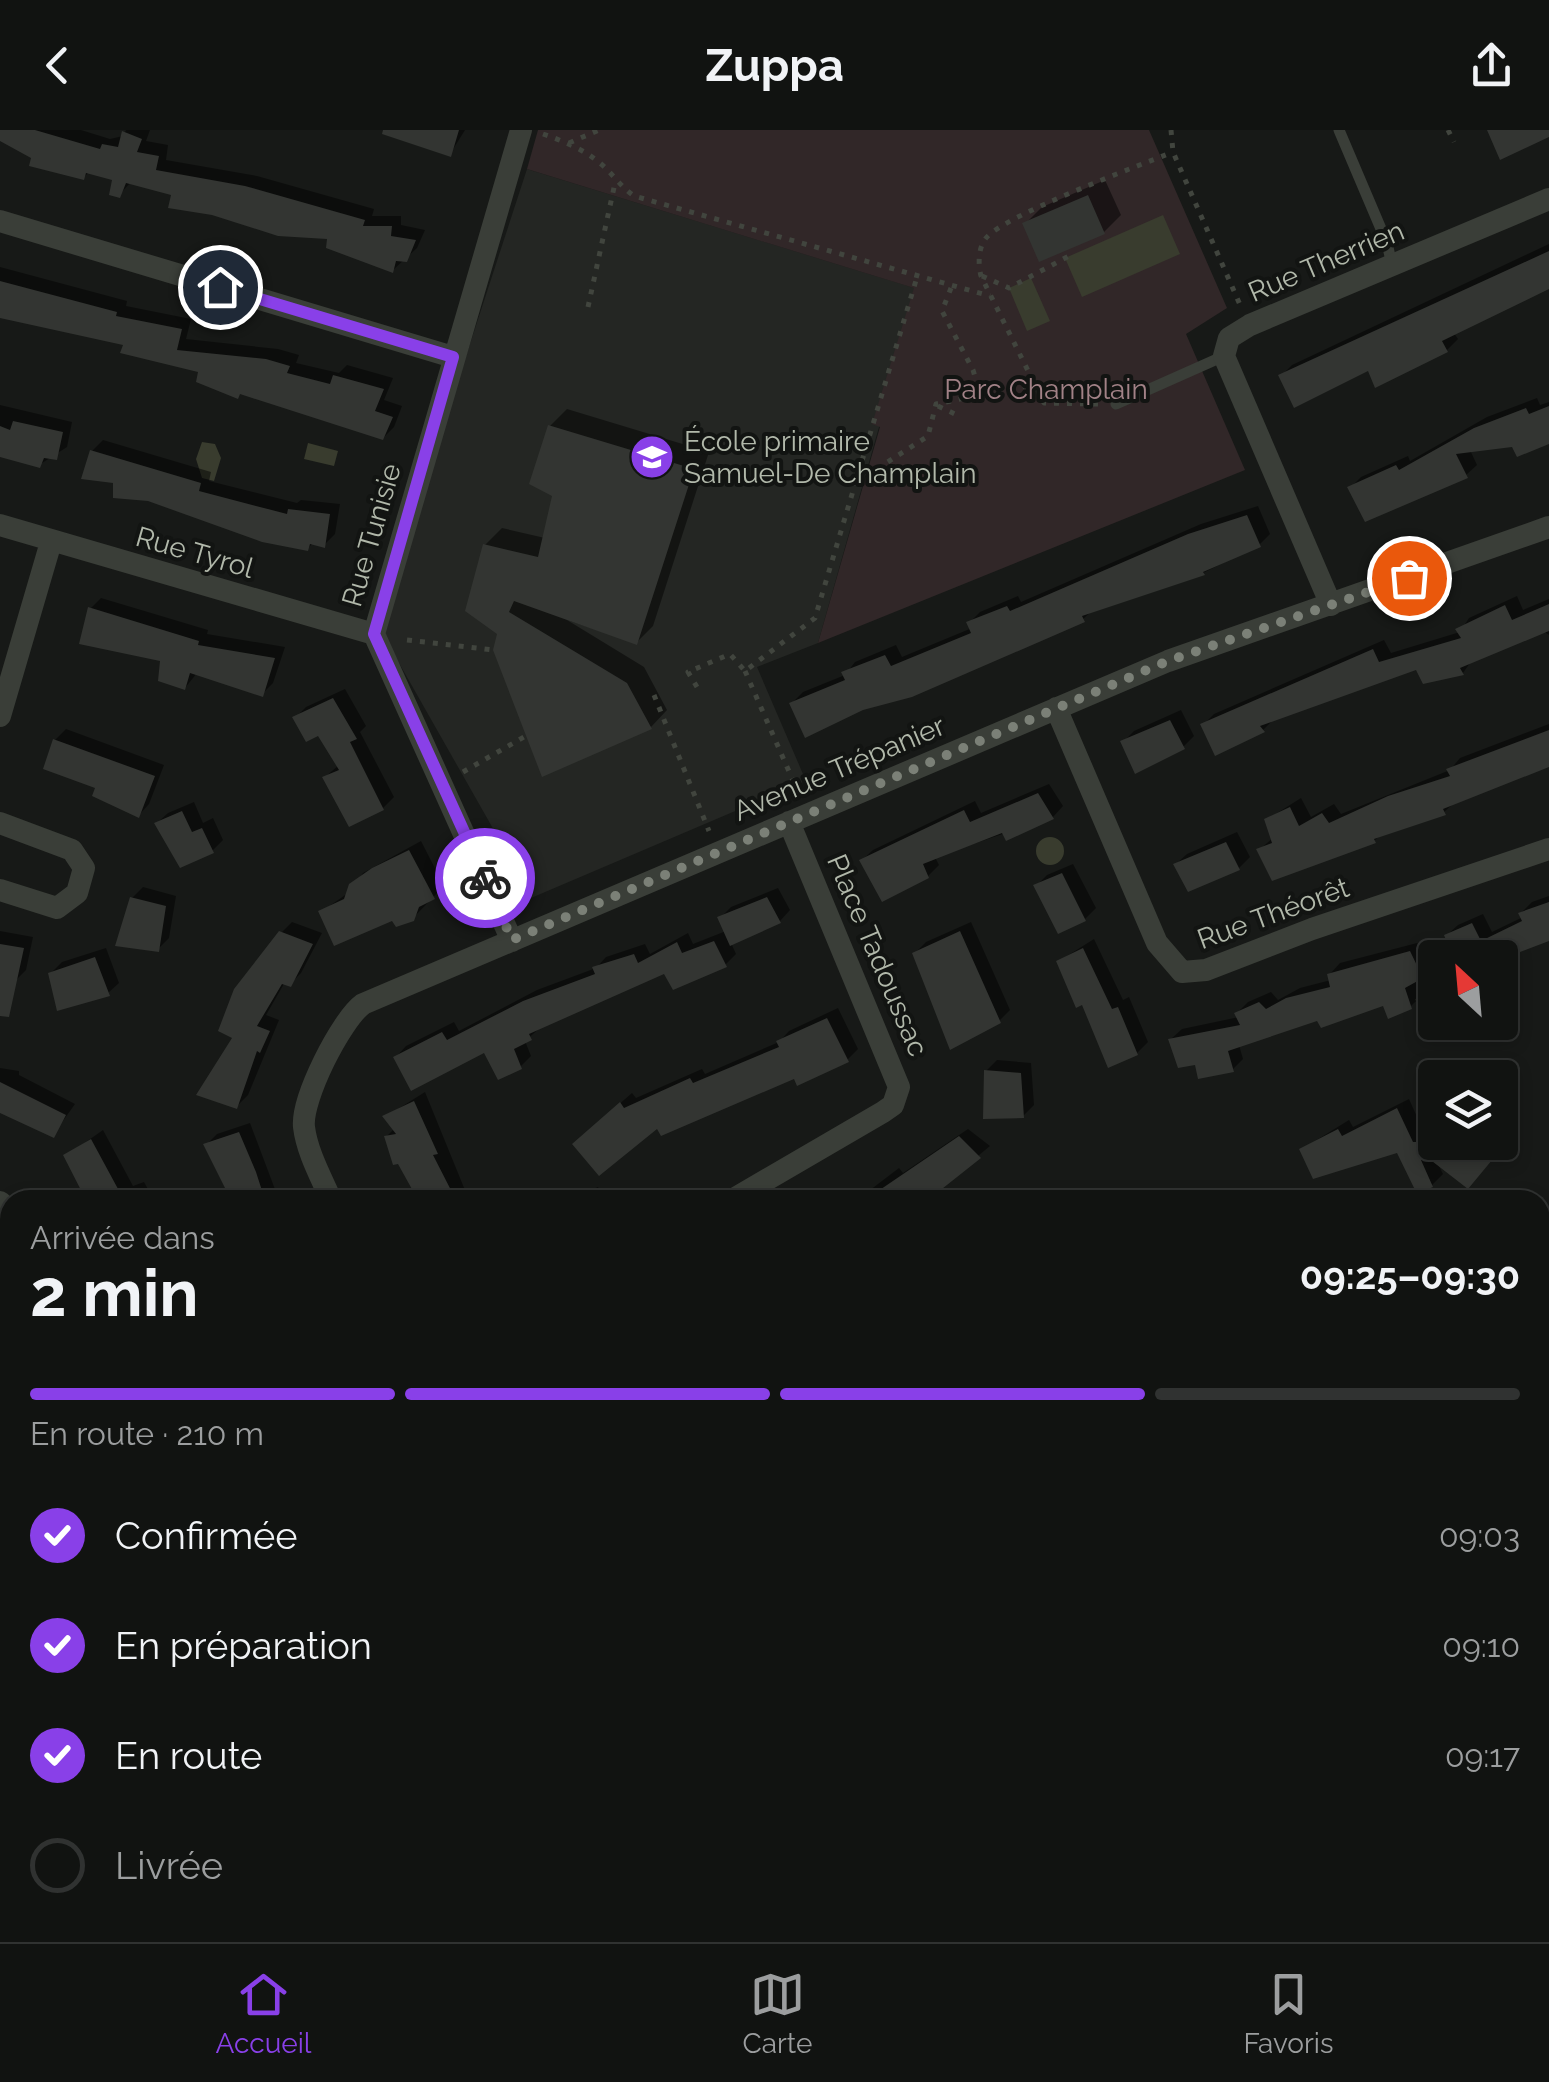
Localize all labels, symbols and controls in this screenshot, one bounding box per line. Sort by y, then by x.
icon: back [30,38,85,93]
icon: share [1464,38,1519,93]
text: Zuppa [705,39,844,92]
street label: Rue Therrien [1243,214,1409,309]
pin [178,245,263,330]
icon: home [193,260,248,315]
park label: Parc Champlain [944,373,1148,406]
place label: École primaire Samuel-De Champlain [684,425,977,490]
school or university icon: École primaire Samuel-De Champlain [629,434,675,480]
street label: Rue Tunisie [335,460,408,610]
street label: Rue Tyrol [132,520,258,585]
pin [1367,536,1452,621]
icon: bag [1382,551,1437,606]
street label: Avenue Trépanier [729,709,950,828]
courier [435,828,535,928]
street label: Place Tadoussac [820,849,935,1061]
icon: bike [458,851,513,906]
street label: Rue Théorêt [1193,871,1354,956]
north arrow [1418,940,1518,1040]
map controls [1418,940,1518,1160]
button: layers [1418,1060,1518,1160]
text: Arrivée dans [30,1219,215,1256]
text: 09:25–09:30 [1300,1253,1520,1298]
text: 2 min [30,1255,199,1331]
text: En route · 210 m [30,1415,264,1452]
icon: check [30,1508,85,1563]
text: Confirmée [115,1513,298,1558]
text: 09:03 [1439,1517,1520,1554]
icon: check [30,1618,85,1673]
text: En préparation [115,1623,372,1668]
text: 09:10 [1442,1627,1520,1664]
icon: check [30,1728,85,1783]
text: En route [115,1733,262,1778]
text: 09:17 [1445,1737,1520,1774]
text: Livrée [115,1843,223,1888]
tab: Accueil [216,1967,311,2060]
tab: Carte [742,1967,812,2060]
tab: Favoris [1243,1967,1333,2060]

